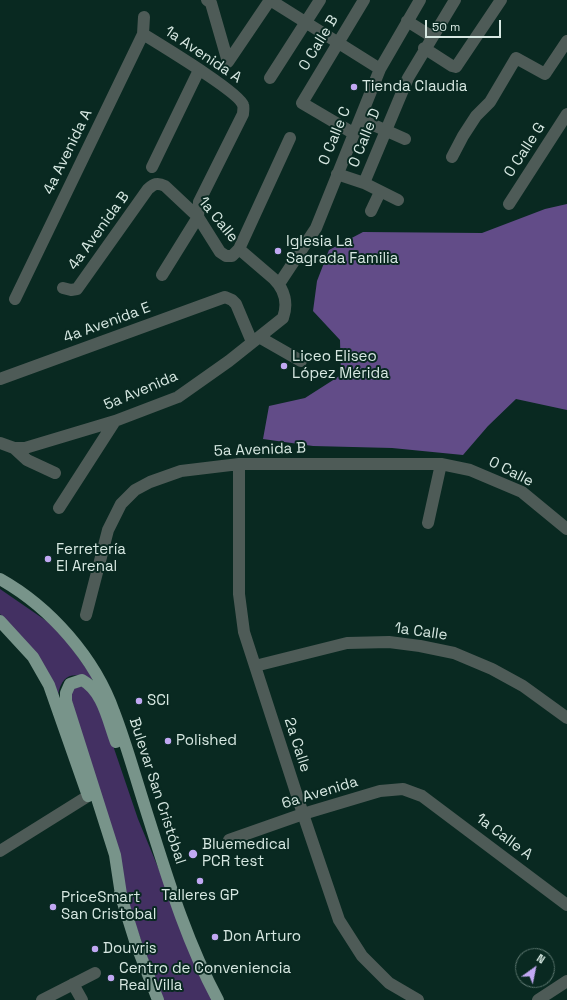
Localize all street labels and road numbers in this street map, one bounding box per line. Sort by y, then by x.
street label: 0 Calle B [295,12,343,74]
street label: 1a Avenida A [161,23,245,87]
street label: 0 Calle C [315,104,355,168]
street label: 0 Calle D [345,106,385,170]
street label: 4a Avenida A [40,107,96,197]
street label: 0 Calle G [501,119,549,181]
street label: 4a Avenida B [64,188,134,274]
street label: 1a Calle [194,194,242,246]
street label: 4a Avenida E [61,299,153,347]
street label: 5a Avenida [101,367,181,415]
street label: 5a Avenida B [214,439,306,461]
street label: 0 Calle [486,453,536,491]
street label: 1a Calle [393,619,449,645]
street label: Bulevar San Cristóbal [125,716,189,866]
street label: 2a Calle [280,716,314,774]
street label: 6a Avenida [280,773,360,813]
street label: 1a Calle A [472,810,536,864]

